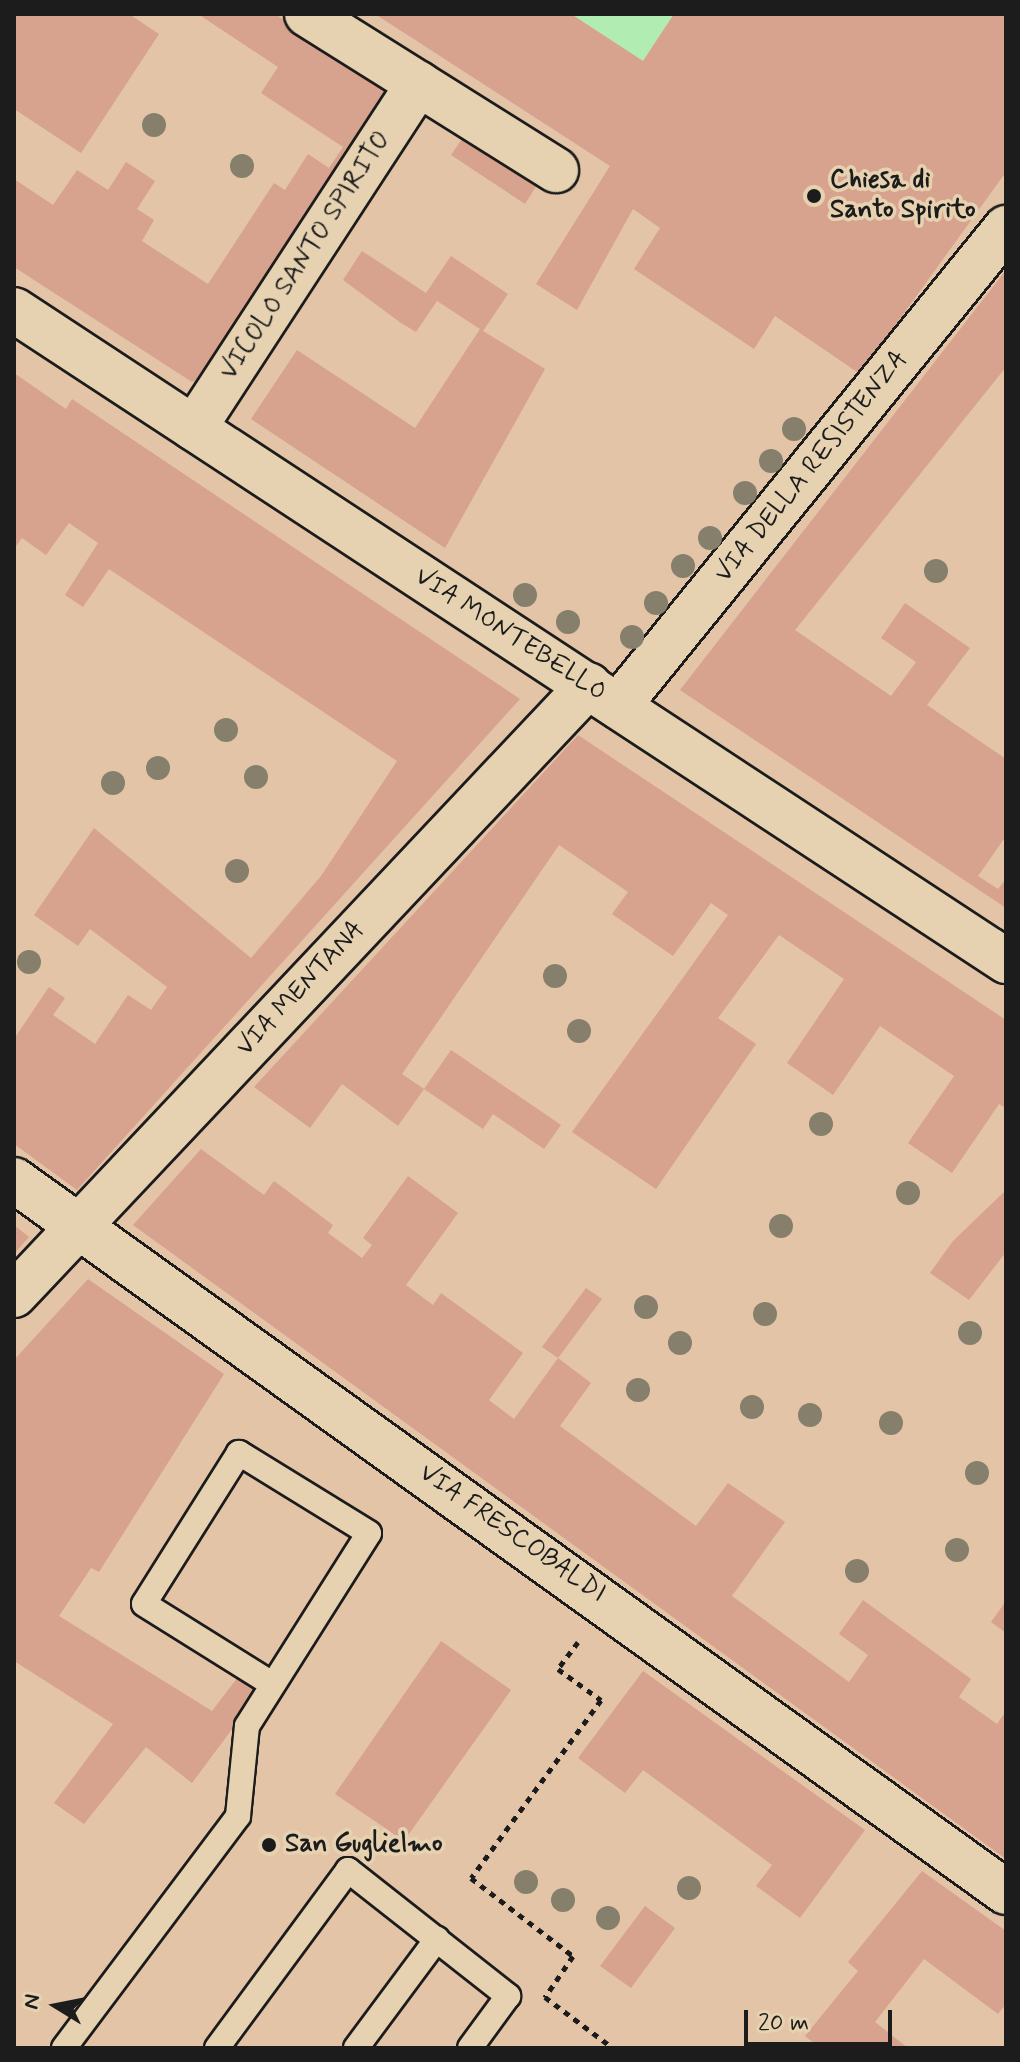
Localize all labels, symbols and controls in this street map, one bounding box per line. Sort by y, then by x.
street label: VICOLO SANTO SPIRITO [213,124,399,388]
place label: Chiesa di Santo Spirito [830,165,975,226]
marker: Chiesa di Santo Spirito [805,187,823,205]
street label: VIA DELLA RESISTENZA [707,342,917,592]
street label: VIA MONTEBELLO [407,561,613,709]
street label: VIA MENTANA [230,915,372,1063]
street label: VIA FRESCOBALDI [410,1456,614,1612]
place label: San Guglielmo [285,1829,445,1861]
marker: San Guglielmo [260,1836,278,1854]
north arrow [16,1966,96,2046]
text: N [17,1992,47,2011]
scale bar [748,1994,896,2044]
text: 20 m [758,2008,809,2039]

